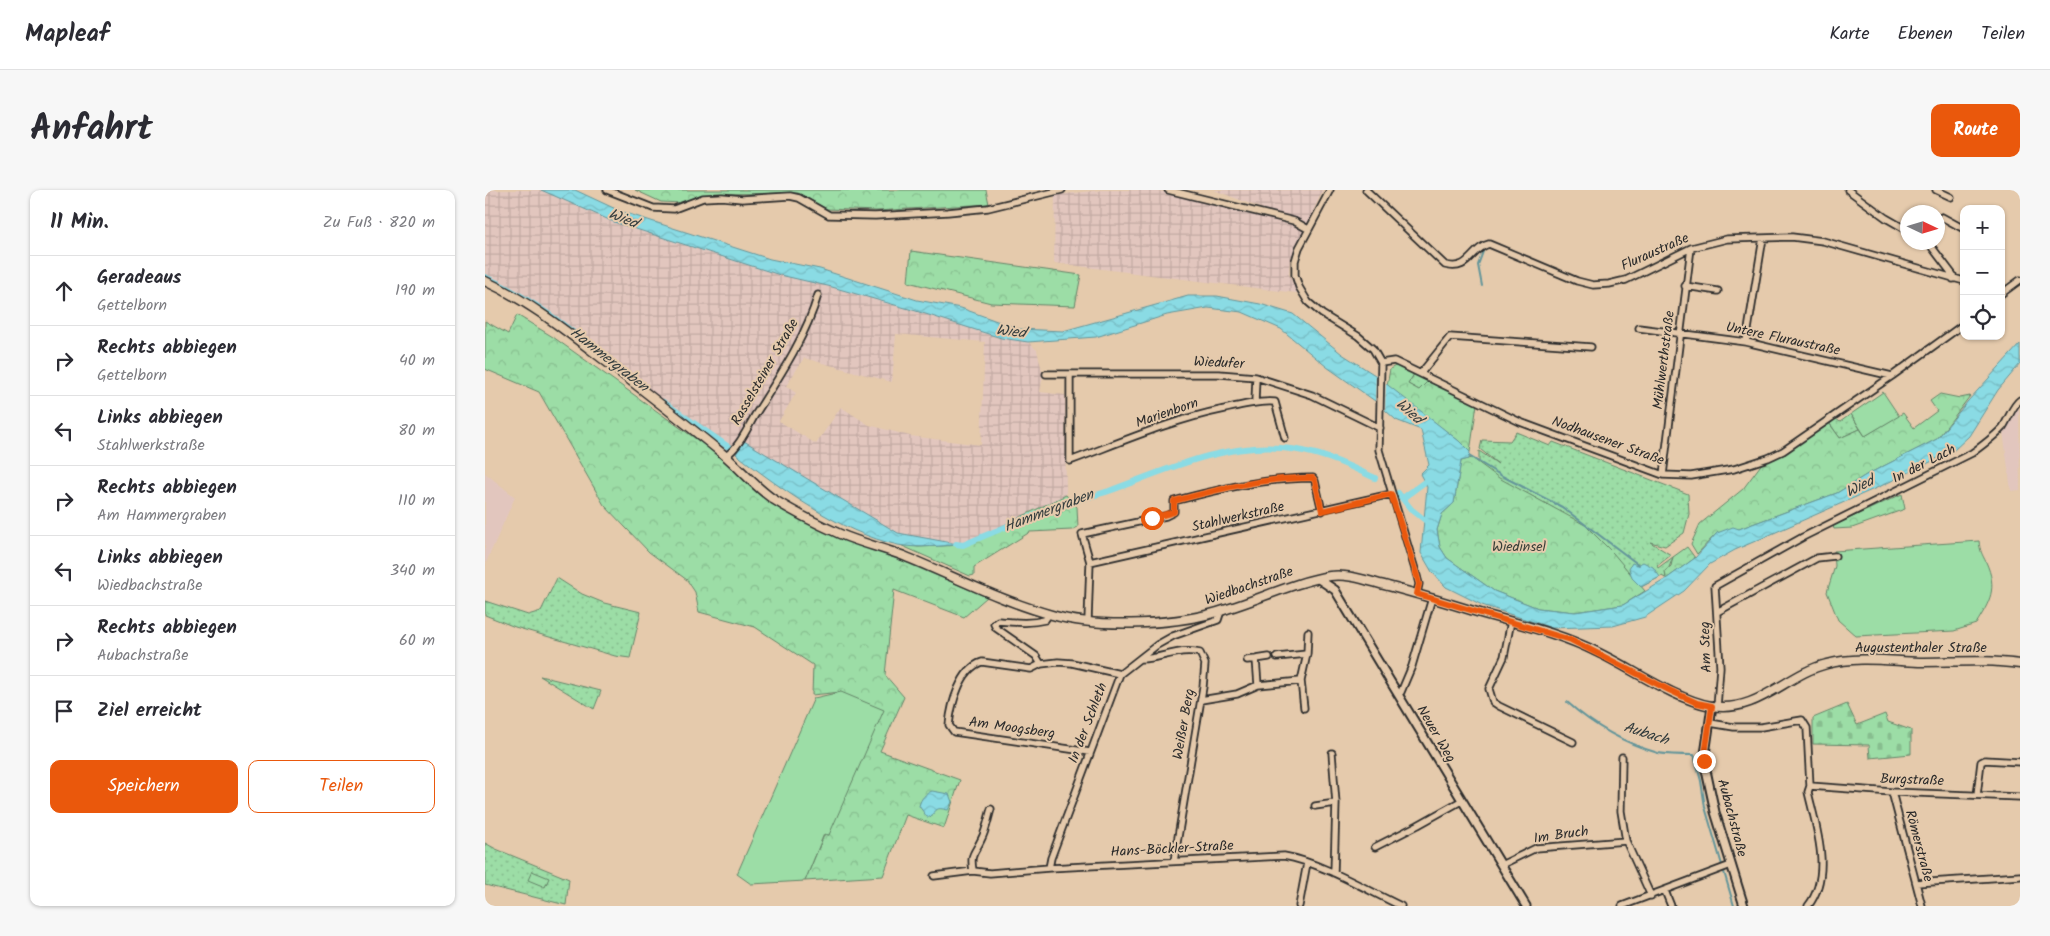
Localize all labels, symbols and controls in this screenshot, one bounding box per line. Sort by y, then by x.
text: Mapleaf [25,15,109,54]
text: Karte [1829,20,1870,49]
text: Ebenen [1898,20,1953,49]
text: Teilen [1981,20,2025,49]
text: Anfahrt [30,102,153,158]
button: Route [1931,104,2020,157]
water label: Wied [605,202,644,237]
north arrow [1900,205,1945,250]
map controls [1960,205,2005,340]
button: + [1960,205,2005,250]
text: 11 Min. [50,206,109,239]
text: Zu Fuß · 820 m [323,210,435,235]
street label: Fluraustraße [1617,227,1693,277]
button: − [1960,250,2005,295]
text: Geradeaus [97,263,182,293]
icon: ahead [50,277,78,305]
text: 190 m [395,278,435,303]
text: Gettelborn [97,293,167,318]
button: locate [1960,295,2005,340]
street label: Mühlwerthstraße [1647,309,1681,410]
street label: Rasselsteiner Straße [725,314,805,429]
street label: Untere Fluraustraße [1724,316,1843,362]
water label: Wied [995,318,1031,346]
water label: Hammergraben [564,321,654,399]
text: Rechts abbiegen [97,333,237,363]
icon: right [50,347,78,375]
text: 40 m [399,348,435,373]
street label: Wiedufer [1193,351,1246,375]
text: Gettelborn [97,363,167,388]
street label: Marienborn [1133,392,1201,434]
water label: Wied [1390,393,1431,433]
text: Links abbiegen [97,403,223,433]
street label: Nodhausener Straße [1549,410,1668,472]
icon: left [50,417,78,445]
text: 80 m [398,418,435,443]
text: Stahlwerkstraße [97,433,205,458]
street label: In der Lach [1888,439,1960,489]
water label: Wied [1841,468,1882,504]
text: Rechts abbiegen [97,473,237,503]
water label: Hammergraben [1001,483,1098,539]
icon: right [50,487,78,515]
text: 110 m [398,488,435,513]
street label: Stahlwerkstraße [1190,496,1287,538]
text: Am Hammergraben [97,503,227,528]
route start [1141,507,1164,530]
park label: Wiedinsel [1492,536,1547,558]
text: Links abbiegen [97,543,223,573]
icon: left [50,557,78,585]
text: 340 m [390,558,435,583]
street label: Wiedbachstraße [1202,560,1297,611]
text: Wiedbachstraße [97,573,202,598]
text: Rechts abbiegen [97,613,237,643]
street label: Am Steg [1694,621,1718,673]
icon: right [50,627,78,655]
text: 60 m [399,628,435,653]
street label: Augustenthaler Straße [1855,637,1988,659]
text: Aubachstraße [97,643,188,668]
street label: In der Schleth [1063,679,1113,767]
street label: Weißer Berg [1167,687,1201,761]
text: Ziel erreicht [97,696,202,726]
icon: arrive [50,697,78,725]
street label: Neuer Weg [1411,701,1461,767]
street label: Am Moogsberg [968,711,1056,745]
water label: Aubach [1620,715,1673,753]
route end [1693,750,1716,773]
button: Speichern [50,760,238,813]
button: Teilen [248,760,435,813]
street label: Burgstraße [1880,768,1945,792]
street label: Aubachstraße [1711,777,1753,860]
street label: Römerstraße [1899,808,1939,885]
street label: Im Bruch [1532,820,1590,850]
street label: Hans-Böckler-Straße [1110,835,1235,863]

